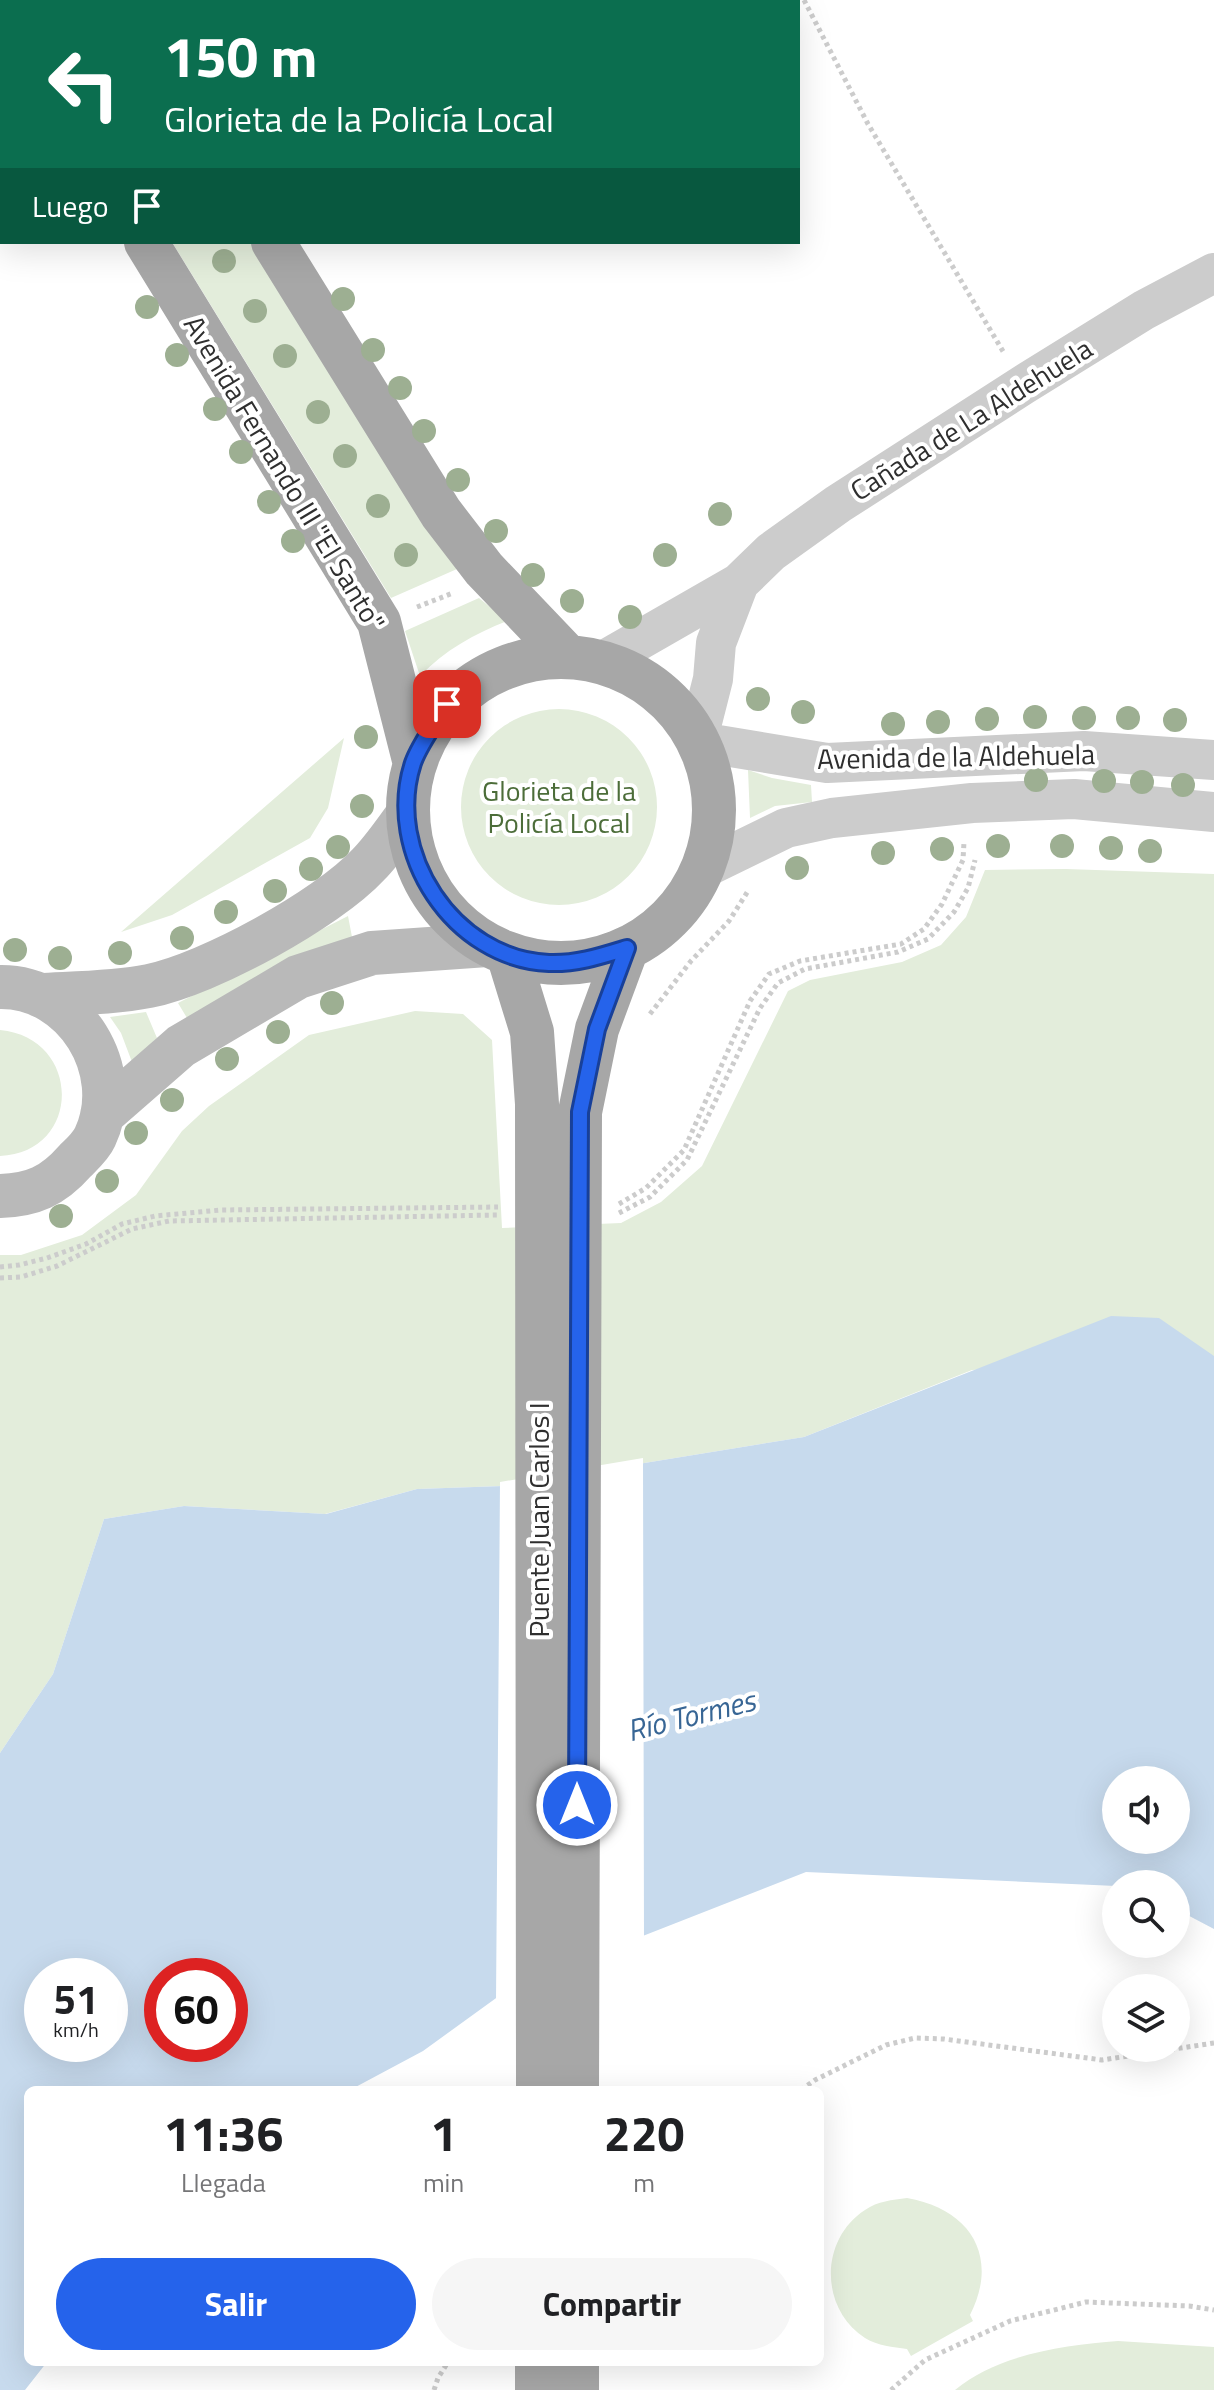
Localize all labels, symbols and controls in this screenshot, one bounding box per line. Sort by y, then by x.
text: 150 m [164,14,317,99]
icon: left [32,32,136,136]
text: Glorieta de la Policía Local [164,91,554,146]
text: Luego [32,183,109,229]
icon: arrive [125,184,169,228]
street label: Avenida Fernando III "El Santo" [173,307,397,639]
street label: Cañada de La Aldehuela [841,327,1101,511]
pin [413,670,481,738]
icon: arrive [425,682,469,726]
street label: Avenida de la Aldehuela [817,732,1095,780]
park label: Glorieta de la Policía Local [482,769,636,844]
street label: Puente Juan Carlos I [517,1402,560,1638]
water label: Río Tormes [622,1676,762,1753]
position arrow [535,1763,619,1847]
map controls [1102,1766,1190,2062]
button: sound [1102,1766,1190,1854]
button: search [1102,1870,1190,1958]
speed limit sign: 60 [144,1958,248,2062]
text: 51 [54,1969,98,2030]
button: layers [1102,1974,1190,2062]
text: km/h [53,2014,99,2045]
text: 11:36 [164,2097,283,2170]
text: 1 [430,2097,457,2170]
text: 220 [604,2097,684,2170]
text: Llegada [181,2163,266,2202]
text: min [423,2163,464,2202]
text: m [633,2163,655,2202]
button: Salir [56,2258,416,2350]
button: Compartir [432,2258,792,2350]

